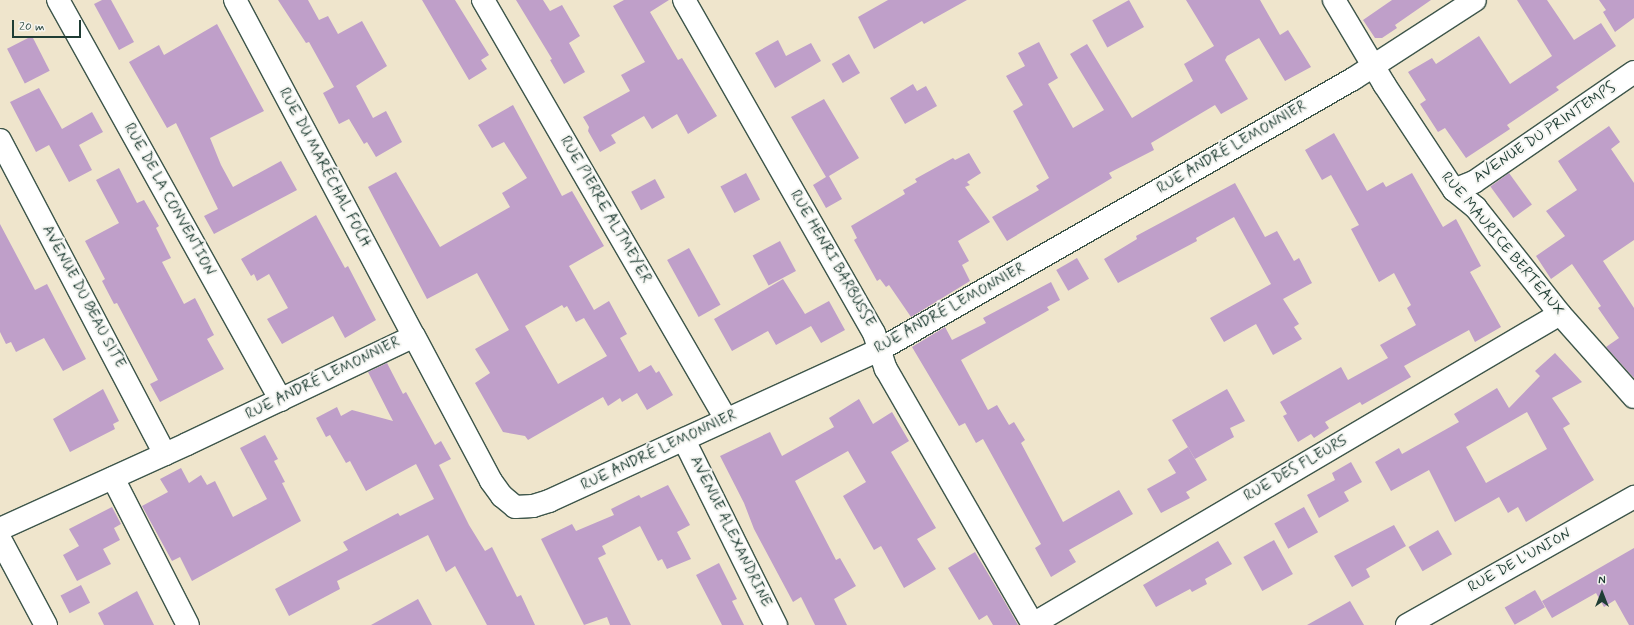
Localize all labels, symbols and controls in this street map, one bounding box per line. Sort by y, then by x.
scale bar [14,12,83,38]
text: 20 m [19,19,45,35]
street label: AVENUE DU PRINTEMPS [1468,77,1622,189]
street label: RUE DU MARÉCHAL FOCH [275,86,373,250]
street label: RUE ANDRÉ LEMONNIER [1154,98,1310,198]
street label: RUE DE LA CONVENTION [118,118,220,282]
street label: RUE PIERRE ALTMEYER [555,132,655,288]
street label: RUE MAURICE BERTEAUX [1438,170,1566,318]
street label: RUE HENRI BARBUSSE [785,187,879,331]
street label: AVENUE DU BEAU SITE [36,220,130,374]
street label: RUE ANDRÉ LEMONNIER [872,260,1028,358]
street label: RUE ANDRÉ LEMONNIER [243,334,403,424]
street label: RUE ANDRÉ LEMONNIER [578,407,740,495]
street label: RUE DES FLEURS [1241,432,1351,506]
street label: AVENUE ALEXANDRINE [685,452,775,612]
street label: RUE DE L'UNION [1465,525,1575,597]
north arrow [1582,573,1622,613]
text: N [1598,574,1606,588]

